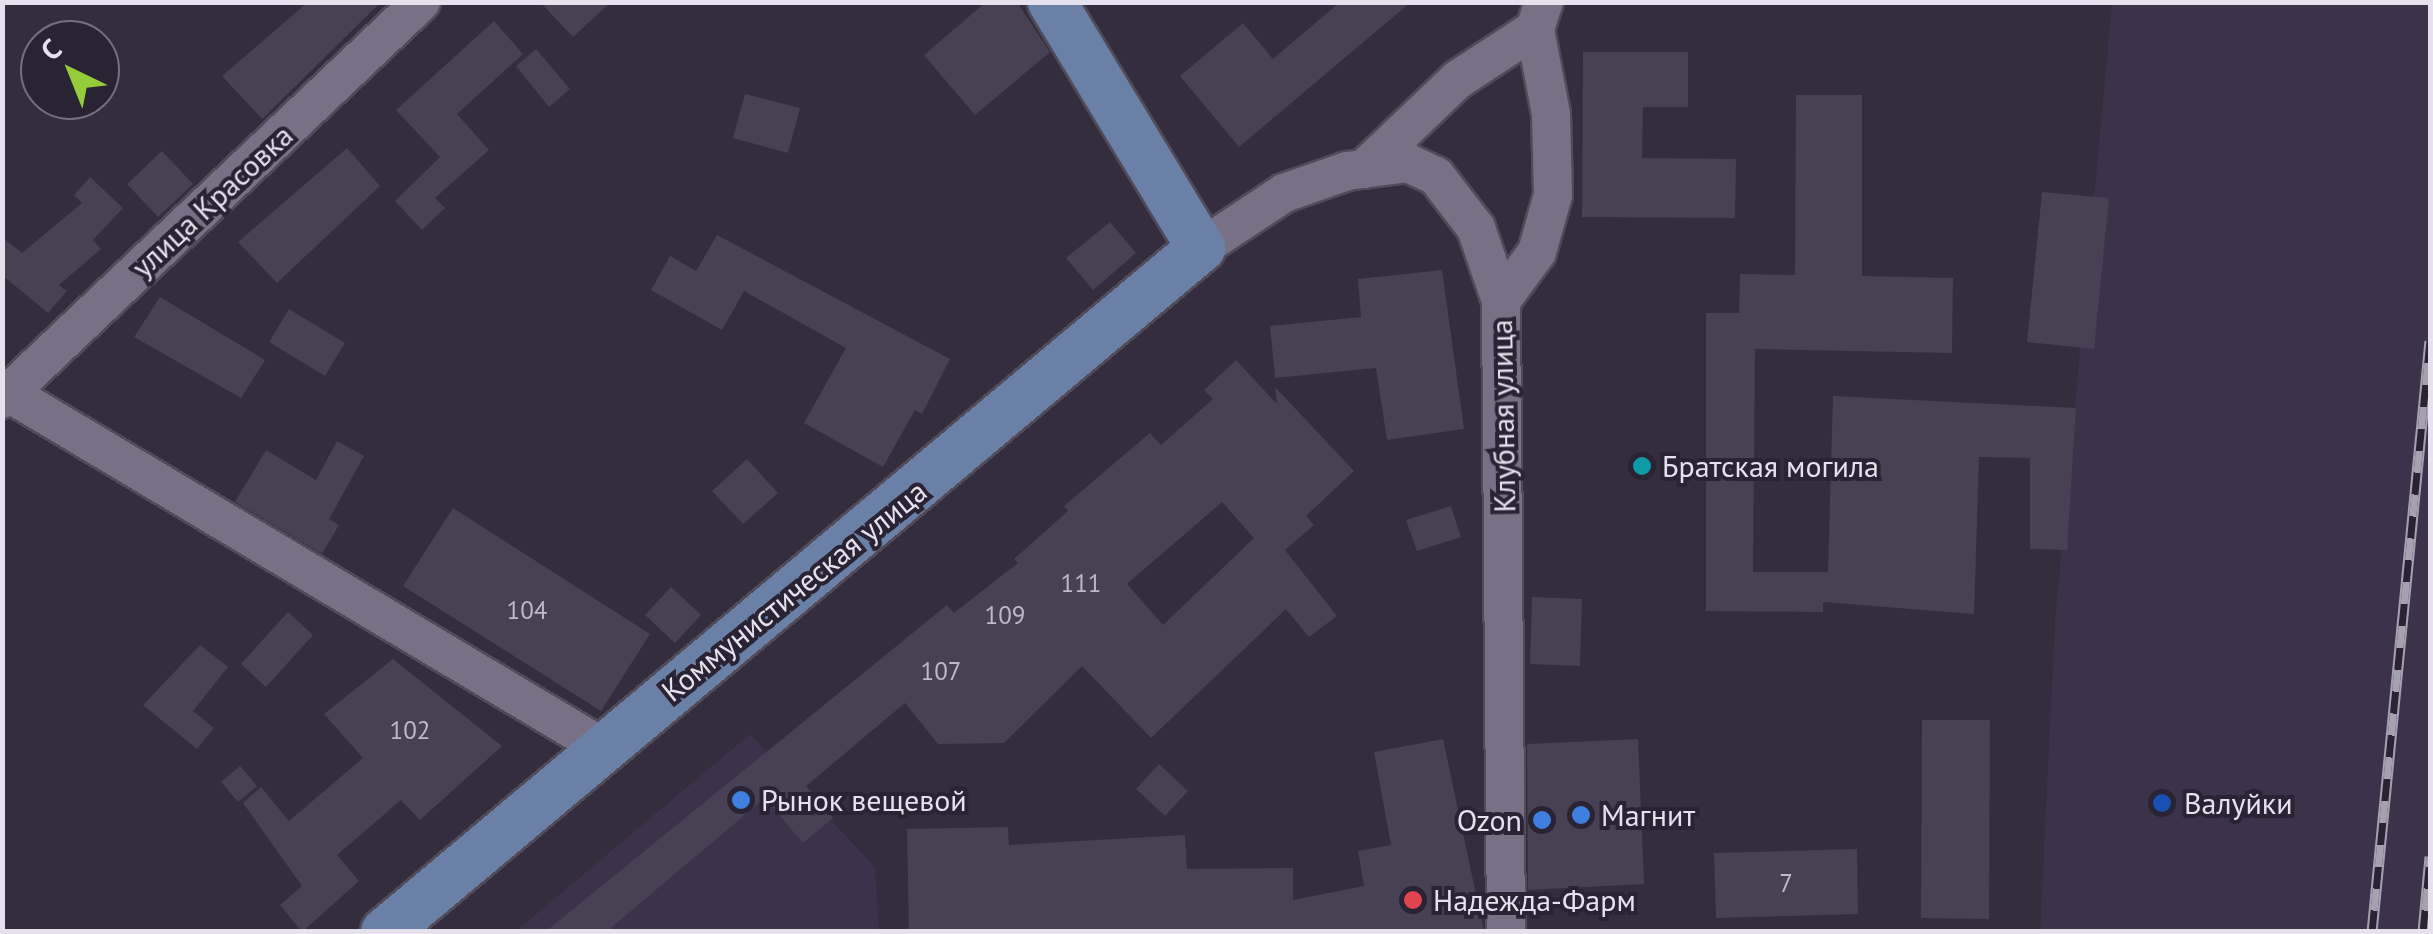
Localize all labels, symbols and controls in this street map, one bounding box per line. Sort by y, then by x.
north arrow [20,20,120,120]
text: С [32,30,69,68]
street label: улица Красовка [124,117,300,285]
street label: Клубная улица [1483,319,1523,513]
place label: Братская могила [1662,448,1879,484]
marker: Братская могила [1631,455,1653,477]
street label: Коммунистическая улица [654,473,934,709]
house number: 111 [1061,568,1101,598]
house number: 104 [507,595,547,625]
house number: 109 [985,600,1025,630]
house number: 107 [921,656,961,686]
house number: 102 [390,715,430,745]
place label: Рынок вещевой [761,782,967,818]
place label: Валуйки [2184,785,2293,821]
marker: Рынок вещевой [730,789,752,811]
marker: Валуйки [2149,790,2175,816]
place label: Магнит [1601,797,1695,833]
place label: Ozon [1457,802,1522,838]
marker: Магнит [1570,804,1592,826]
marker: Ozon [1531,809,1553,831]
house number: 7 [1779,868,1793,898]
place label: Надежда-Фарм [1433,882,1636,918]
marker: Надежда-Фарм [1402,889,1424,911]

